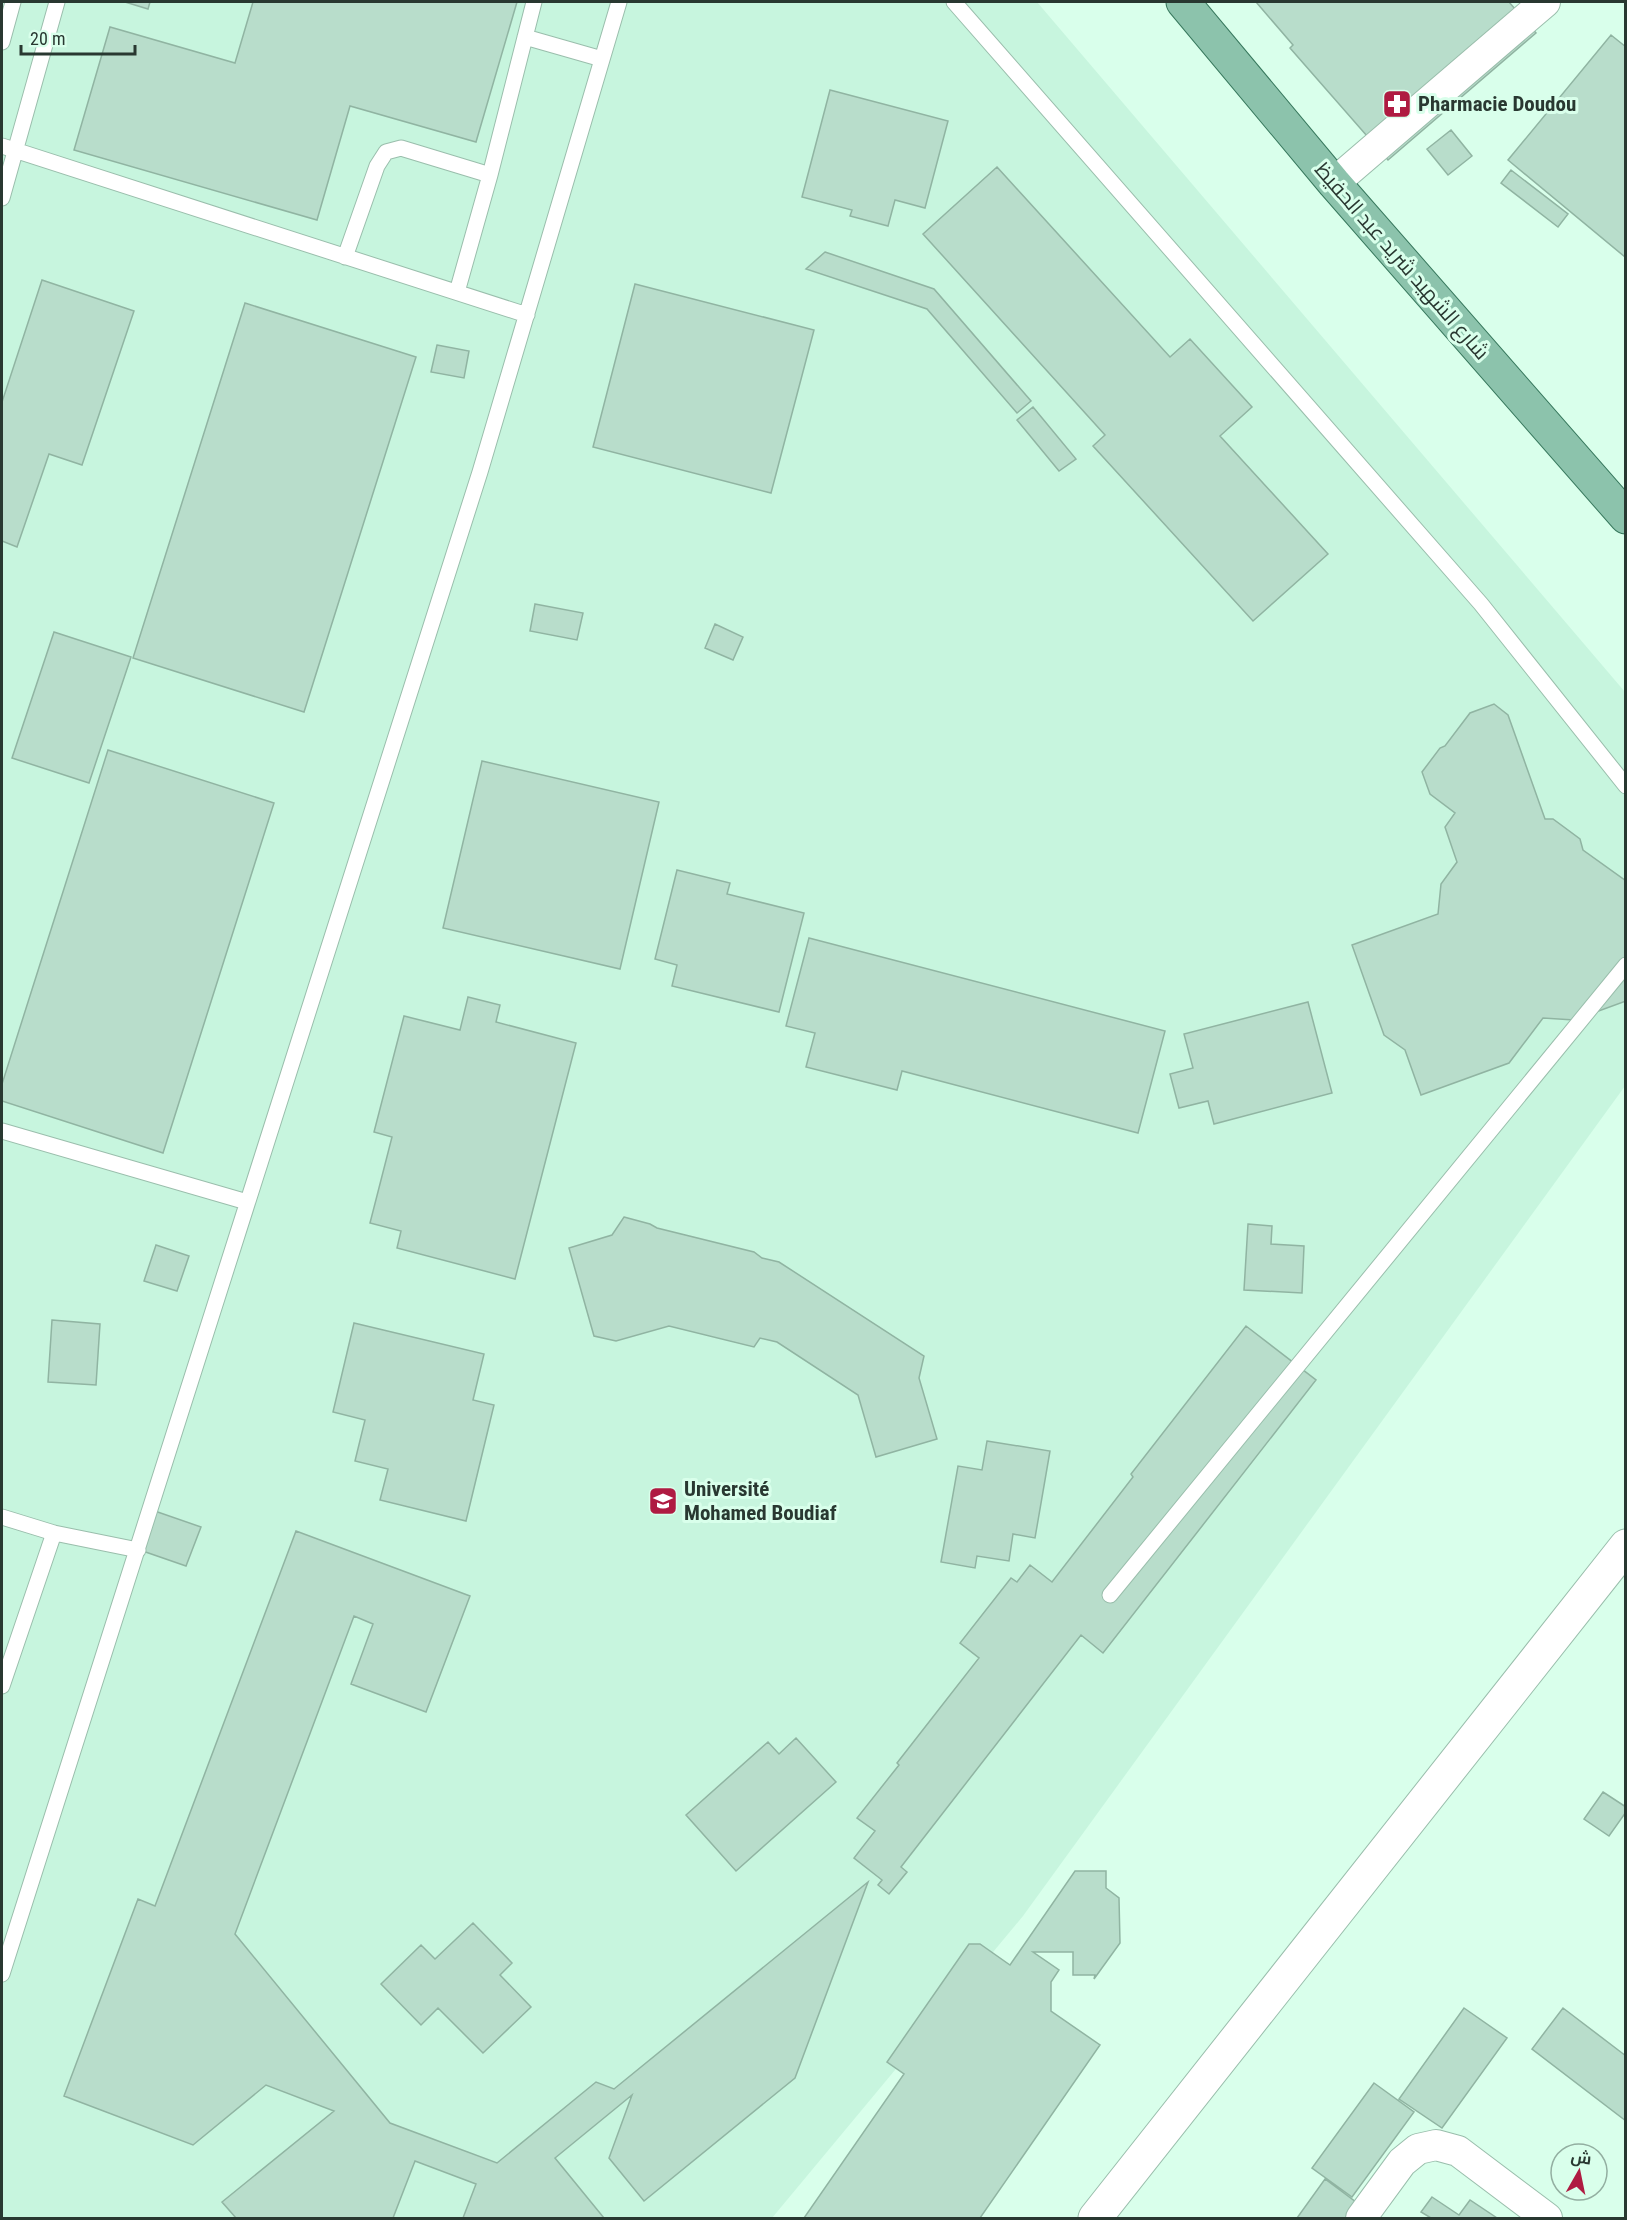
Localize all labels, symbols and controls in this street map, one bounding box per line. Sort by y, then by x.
scale bar [21,18,135,56]
text: 20 m [30,28,65,49]
pharmacy icon: Pharmacie Doudou [1381,88,1413,120]
place label: Pharmacie Doudou [1418,92,1576,116]
street label: شارع الشهيد شريد عبد الحفيظ [1309,158,1494,366]
place label: Université Mohamed Boudiaf [684,1477,837,1525]
school or university icon: Université Mohamed Boudiaf [647,1485,679,1517]
north arrow [1549,2142,1609,2202]
text: ش [1570,2147,1593,2169]

